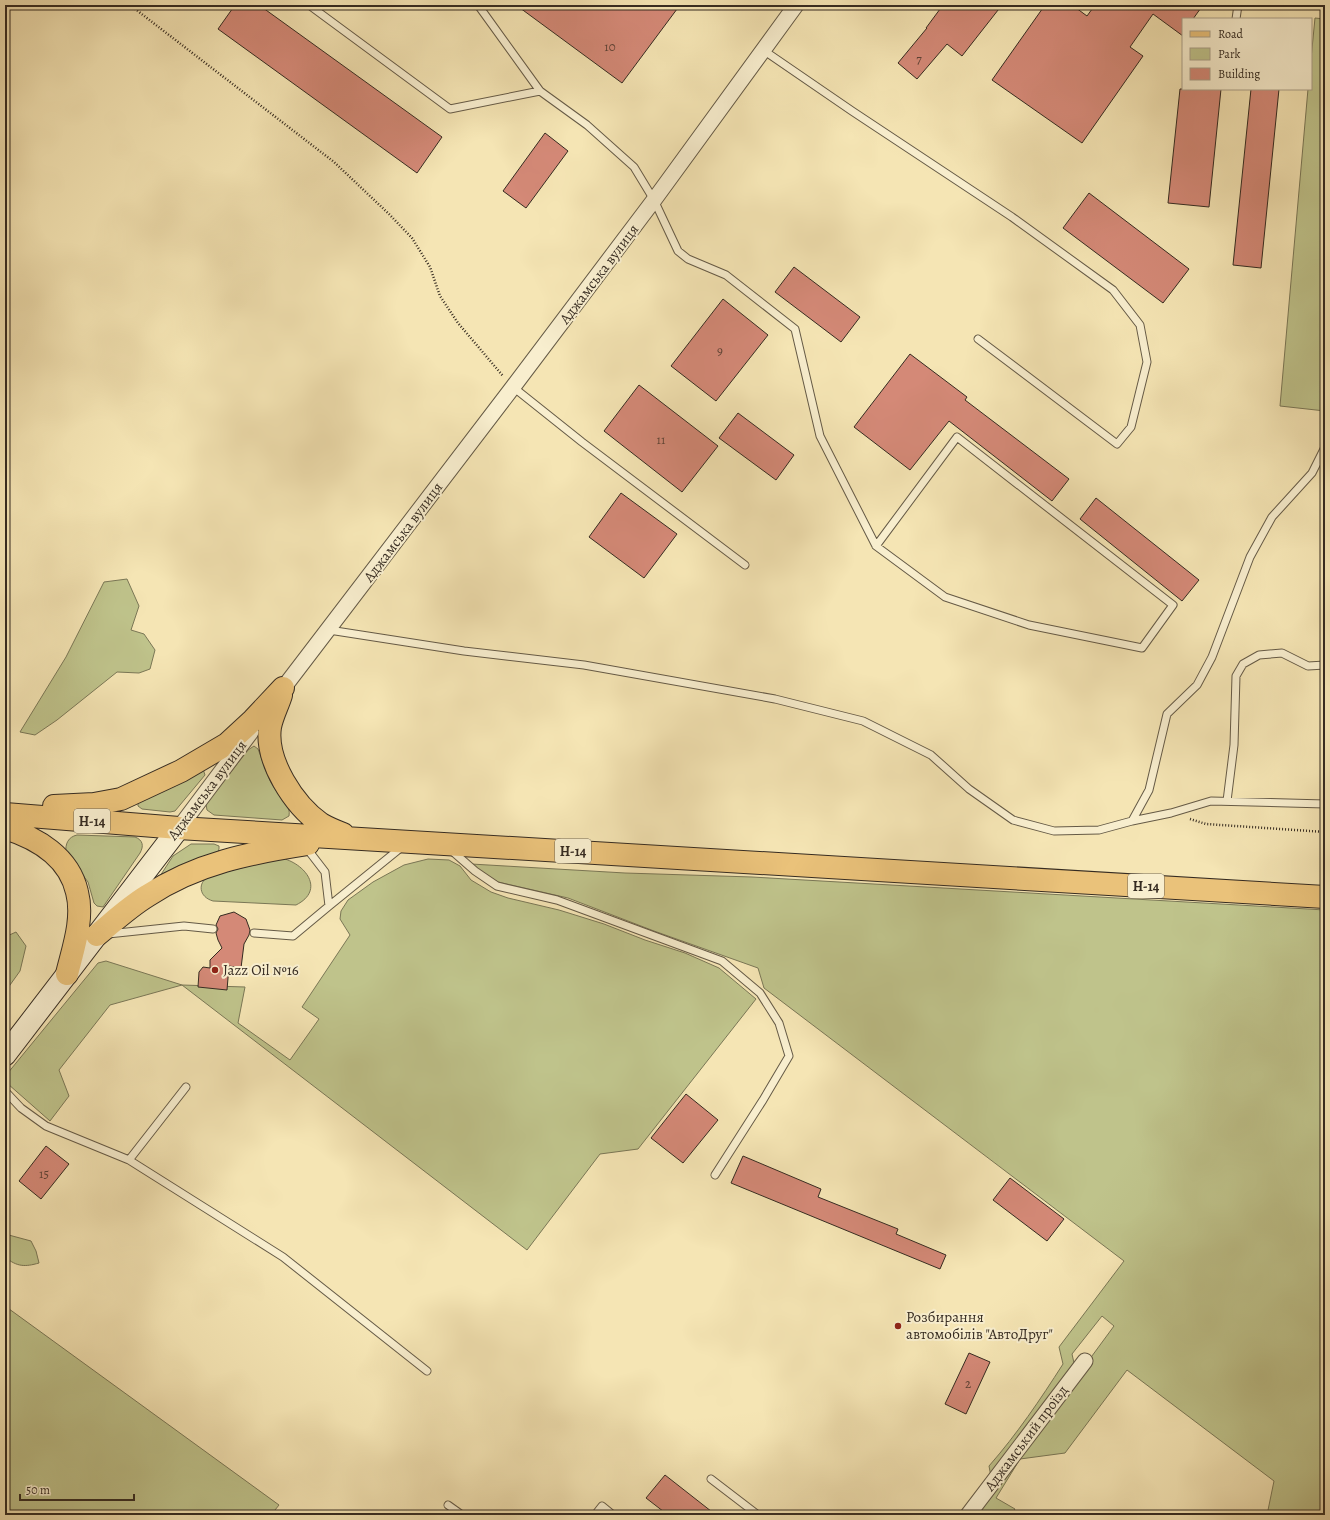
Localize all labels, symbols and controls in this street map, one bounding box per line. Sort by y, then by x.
legend [1182,18,1312,90]
text: Road [1218,26,1244,42]
house number: 10 [604,38,616,55]
text: Park [1218,46,1241,62]
house number: 7 [916,50,922,67]
text: Building [1218,66,1260,82]
street label: Аджамська вулиця [554,220,643,329]
house number: 9 [717,342,723,359]
house number: 11 [657,431,666,448]
street label: Аджамська вулиця [358,478,447,587]
street label: Аджамська вулиця [162,736,251,845]
road number: Н-14 [74,809,110,833]
road number: Н-14 [555,839,591,863]
road number: Н-14 [1128,874,1164,898]
place label: Jazz Oil №16 [223,960,299,980]
marker: Jazz Oil №16 [210,965,220,975]
house number: 15 [39,1165,49,1182]
place label: Розбирання автомобілів "АвтоДруг" [906,1307,1053,1344]
marker: Розбирання автомобілів "АвтоДруг" [893,1321,903,1331]
house number: 2 [965,1375,971,1392]
street label: Аджамський проїзд [979,1381,1072,1496]
scale bar [20,1476,134,1502]
text: 50 m [26,1482,50,1498]

